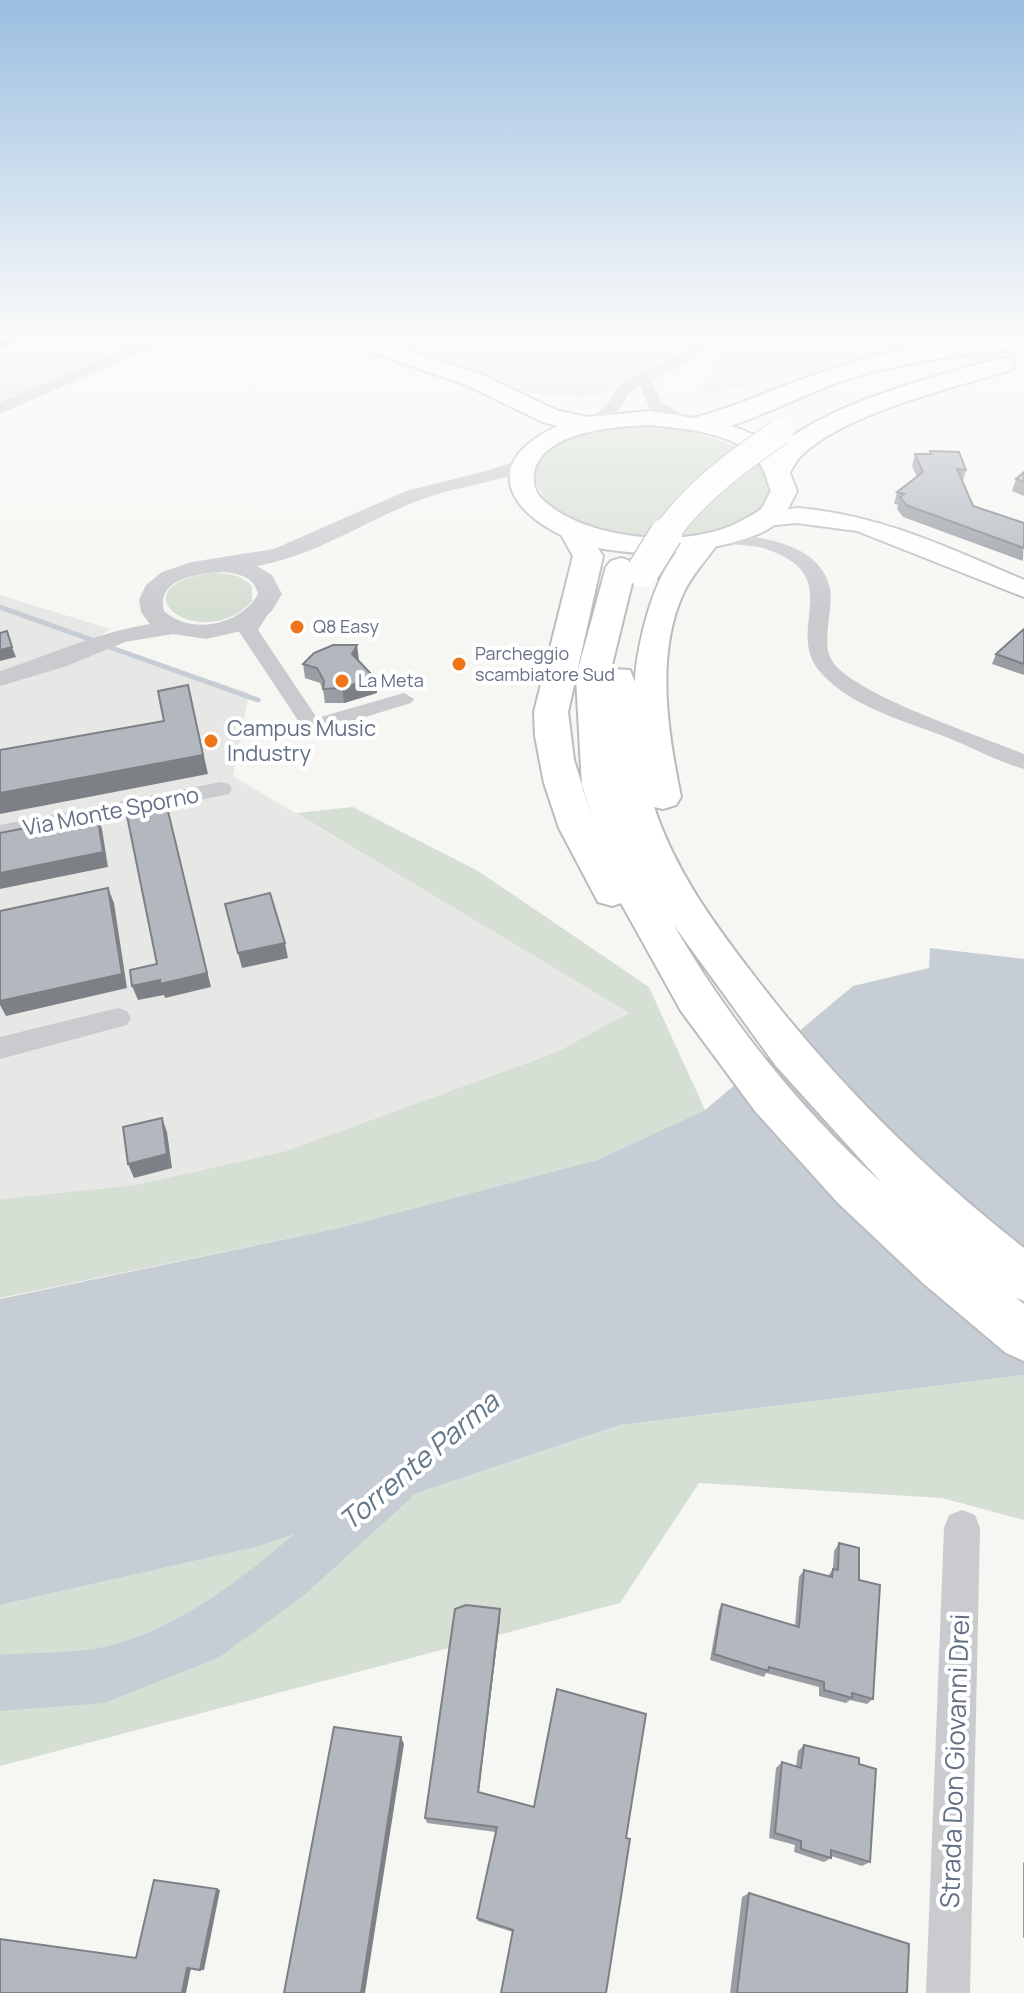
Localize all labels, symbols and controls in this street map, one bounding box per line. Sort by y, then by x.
place label: Q8 Easy [313,614,379,638]
marker: Q8 Easy [288,618,306,636]
place label: Parcheggio scambiatore Sud [475,641,615,686]
marker: Parcheggio scambiatore Sud [450,655,468,673]
place label: La Meta [358,668,424,692]
marker: La Meta [333,672,351,690]
place label: Campus Music Industry [227,713,376,768]
marker: Campus Music Industry [202,732,220,750]
street label: Via Monte Sporno [21,779,201,843]
water label: Torrente Parma [331,1381,507,1538]
street label: Strada Don Giovanni Drei [931,1613,977,1909]

